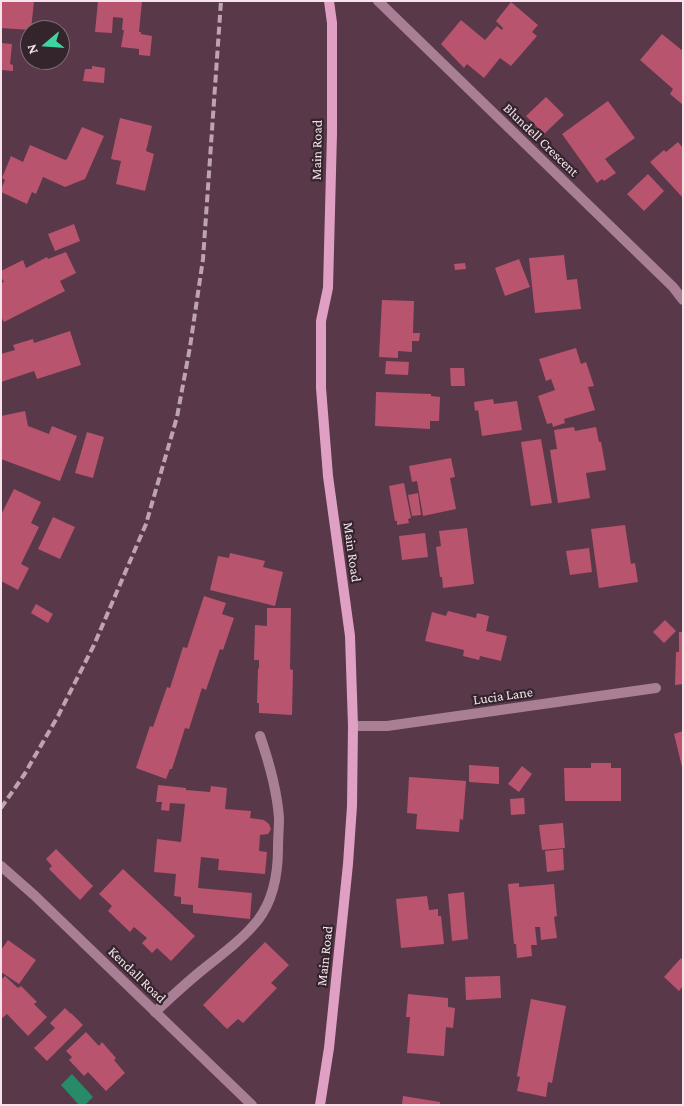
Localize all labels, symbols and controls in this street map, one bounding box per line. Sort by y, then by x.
north arrow [20,20,70,70]
text: N [23,42,41,56]
street label: Blundell Crescent [500,100,582,180]
street label: Main Road [308,120,326,180]
street label: Main Road [339,521,365,583]
street label: Lucia Lane [472,684,534,708]
street label: Main Road [313,925,337,987]
street label: Kendall Road [105,943,169,1007]

